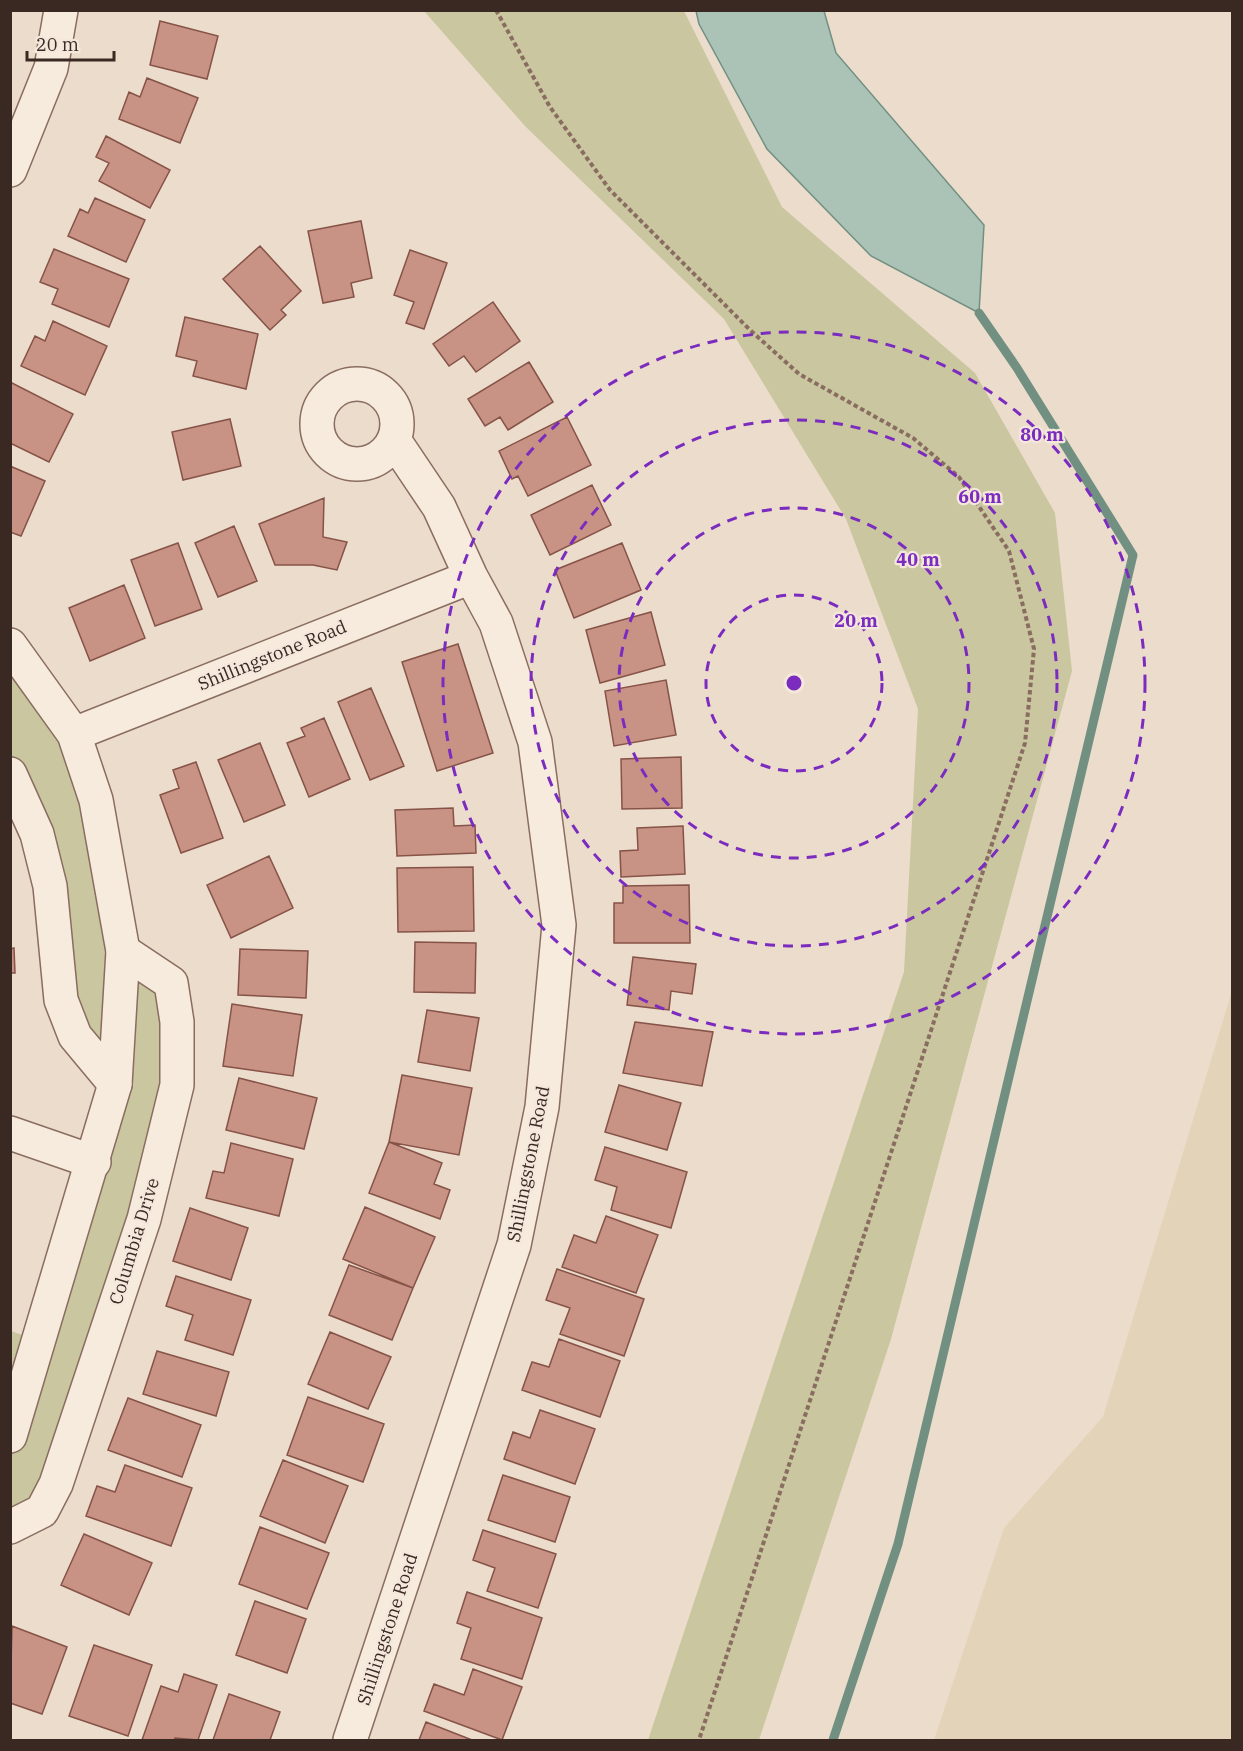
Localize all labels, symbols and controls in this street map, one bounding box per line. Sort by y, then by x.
scale bar [27,24,114,62]
text: 20 m [36,33,79,56]
text: 80 m [1020,423,1064,446]
text: 60 m [958,485,1002,508]
text: 40 m [896,548,940,571]
text: 20 m [834,609,878,632]
street label: Shillingstone Road [194,615,350,695]
centre of rings [784,673,804,693]
street label: Shillingstone Road [502,1084,554,1244]
street label: Columbia Drive [104,1175,164,1307]
street label: Shillingstone Road [352,1550,422,1708]

